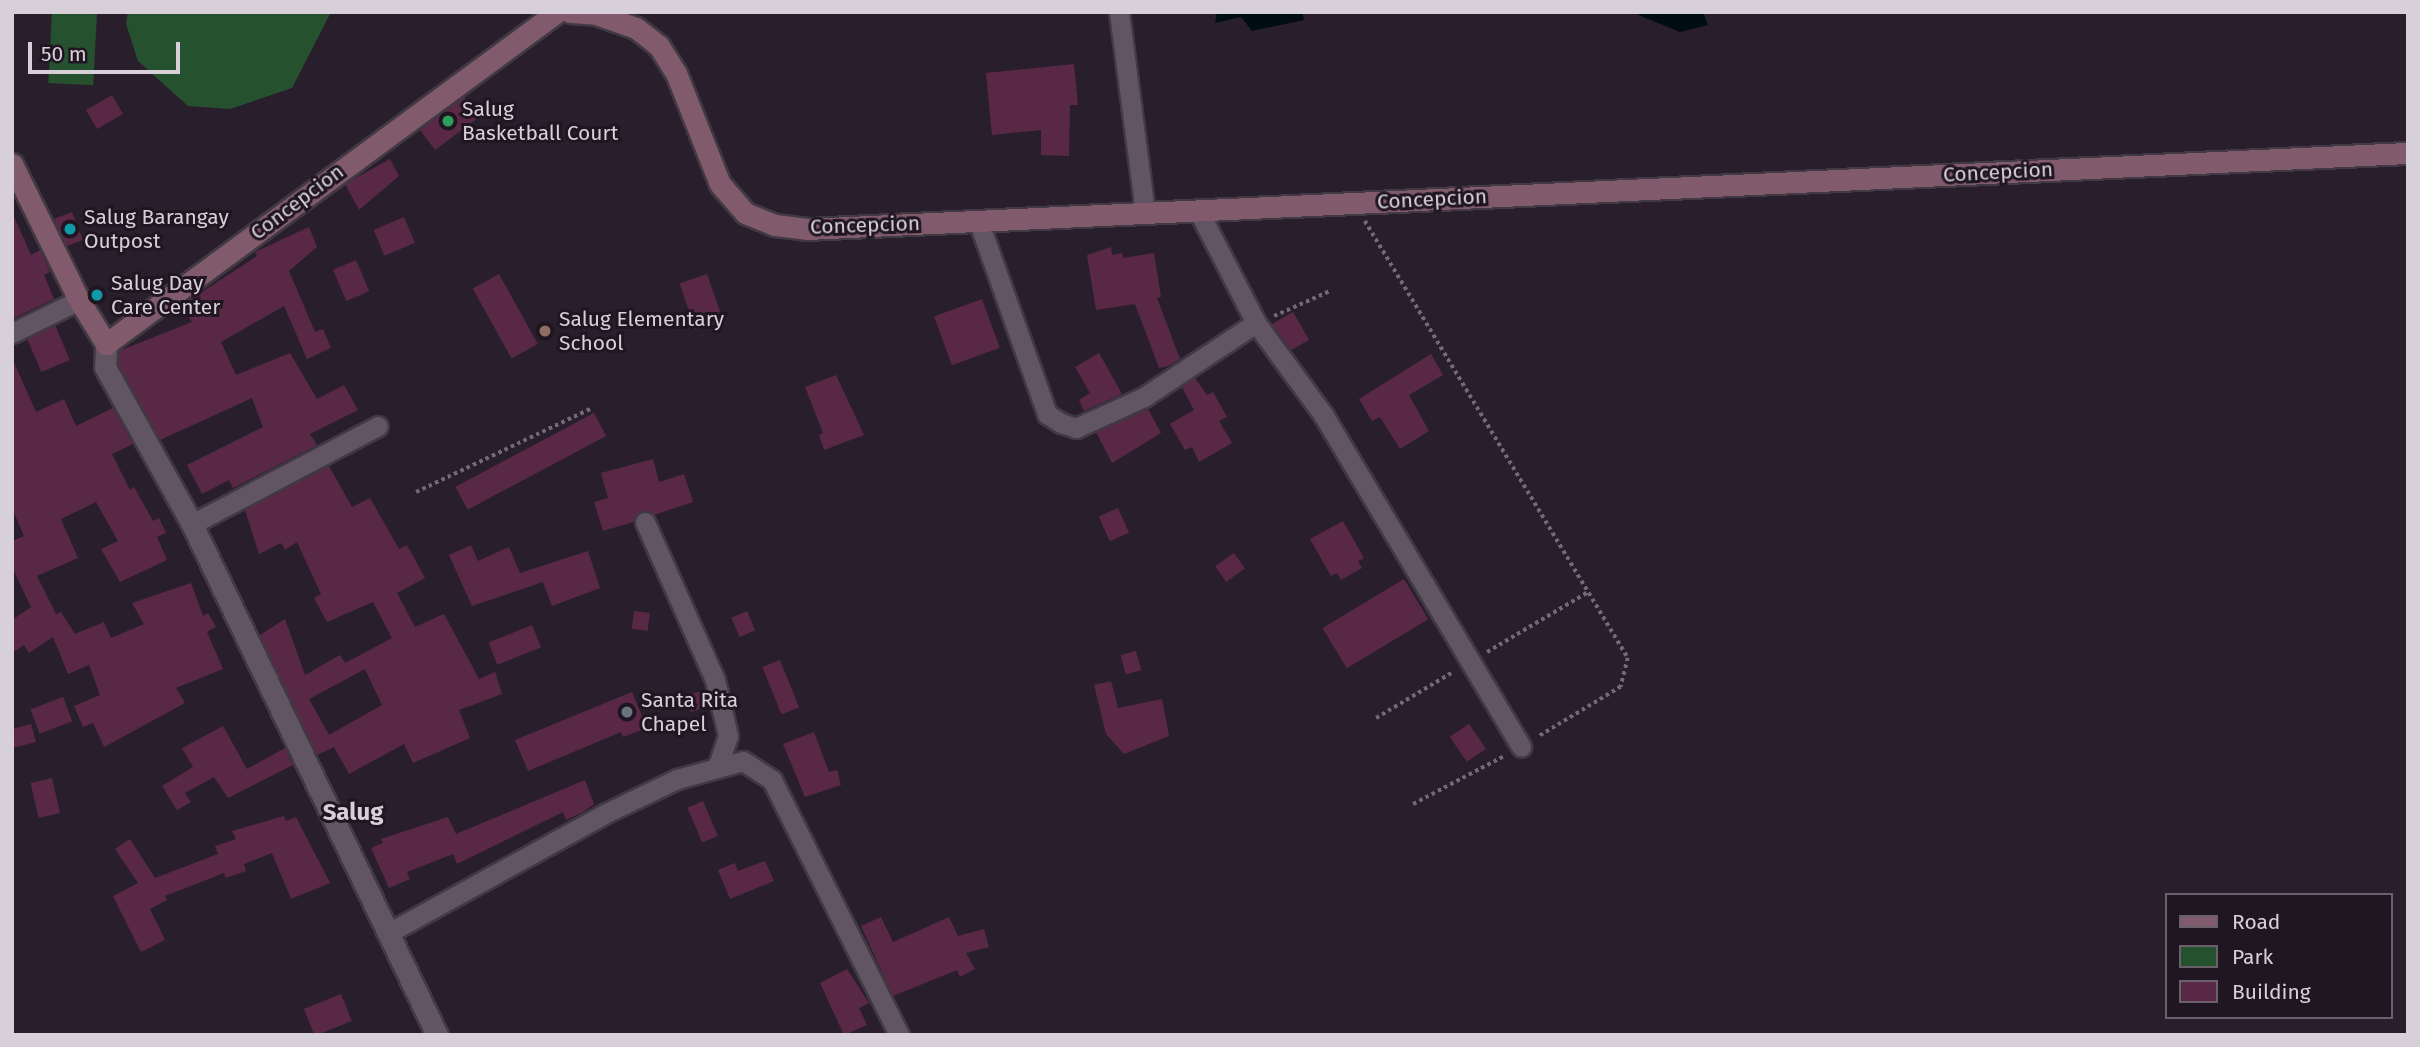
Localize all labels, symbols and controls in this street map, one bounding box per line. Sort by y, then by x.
scale bar [32,28,184,72]
text: 50 m [41,41,87,67]
place label: Salug Basketball Court [462,96,618,146]
marker: Salug Basketball Court [440,113,456,129]
street label: Concepcion [1942,157,2054,187]
street label: Concepcion [246,159,348,245]
street label: Concepcion [1376,184,1488,214]
place label: Salug Barangay Outpost [84,204,229,254]
street label: Concepcion [810,210,920,240]
marker: Salug Barangay Outpost [62,221,78,237]
place label: Salug Day Care Center [111,270,220,320]
marker: Salug Day Care Center [89,287,105,303]
place label: Salug Elementary School [559,306,724,356]
marker: Salug Elementary School [537,323,553,339]
place label: Santa Rita Chapel [641,687,738,737]
marker: Santa Rita Chapel [619,704,635,720]
district label: Salug [323,799,383,827]
legend [2164,893,2392,1019]
text: Road [2232,909,2280,935]
text: Park [2232,944,2273,970]
text: Building [2232,979,2311,1005]

